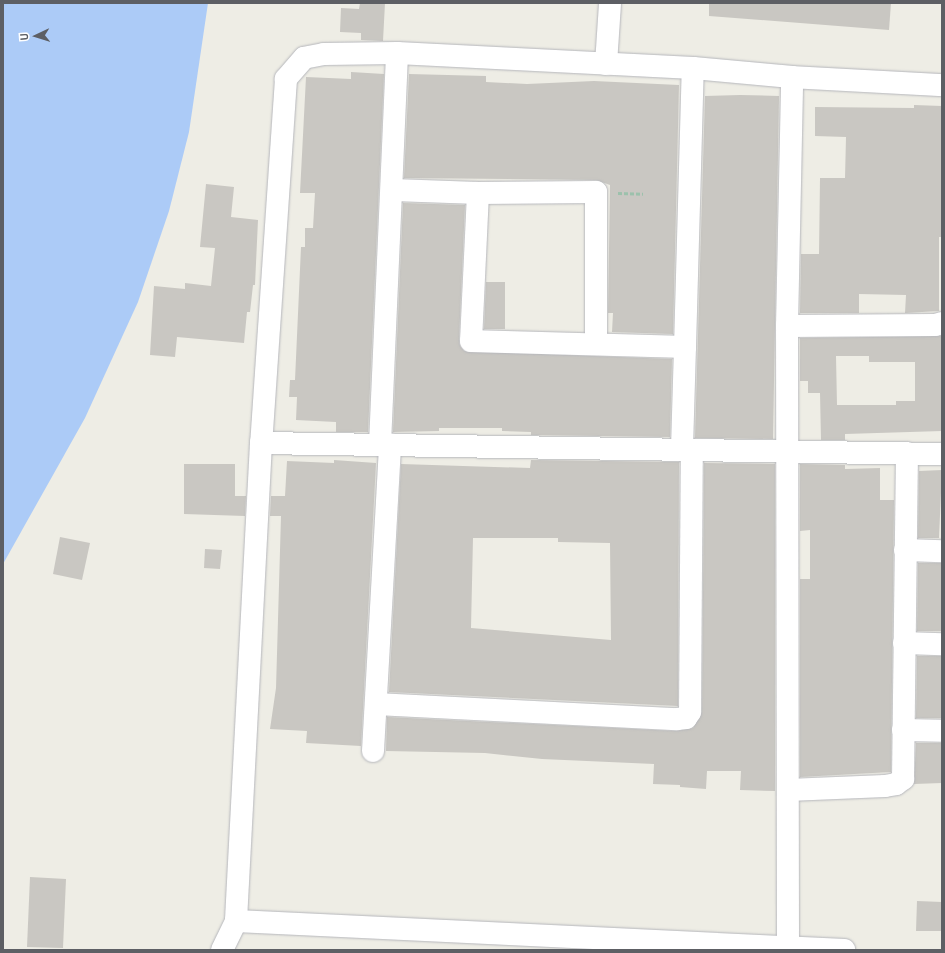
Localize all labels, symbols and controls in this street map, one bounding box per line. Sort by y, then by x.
north arrow [16,16,56,56]
text: U [17,33,31,41]

